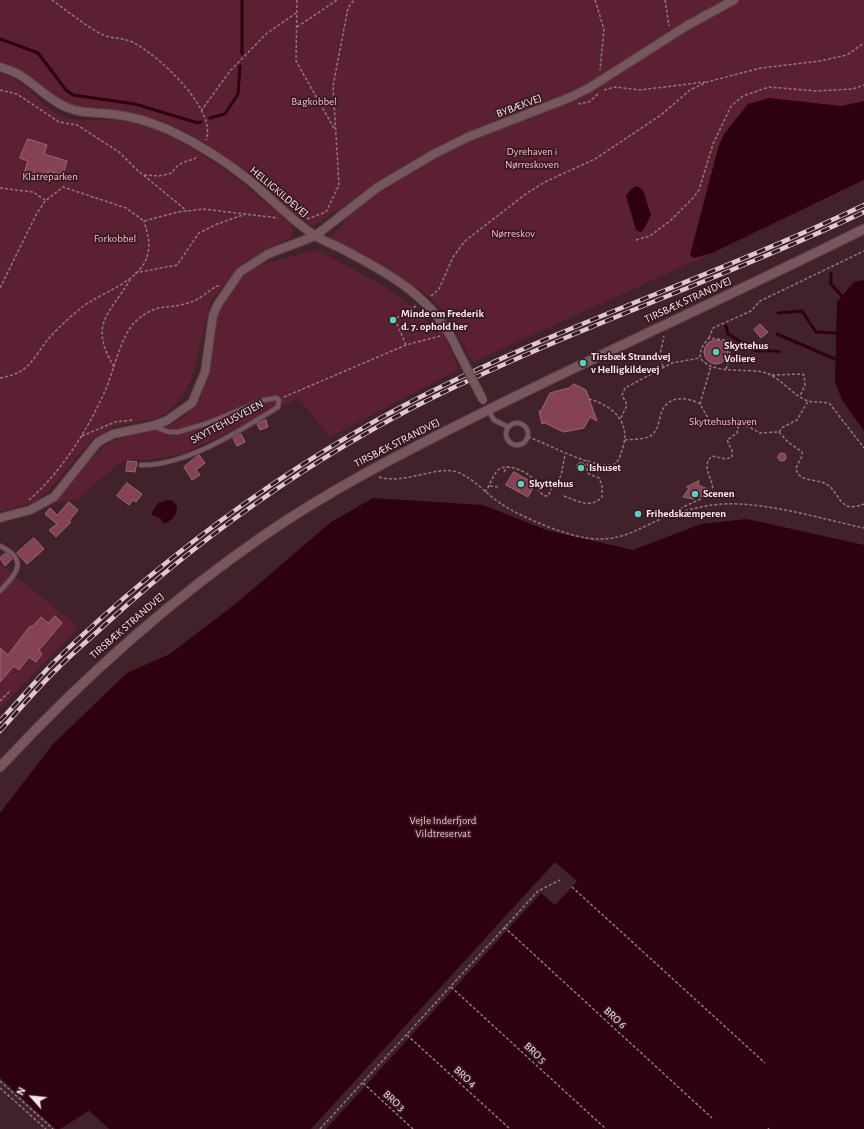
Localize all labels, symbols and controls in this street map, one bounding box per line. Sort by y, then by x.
street label: BYBÆKVEJ [494,91,544,121]
park label: Bagkobbel [291,95,337,109]
park label: Dyrehaven i Nørreskoven [505,145,559,171]
street label: HELLIGKILDEVEJ [247,164,311,220]
park label: Klatreparken [22,170,78,184]
park label: Nørreskov [491,227,535,241]
park label: Forkobbel [94,232,136,246]
street label: TIRSBÆK STRANDVEJ [642,274,734,326]
place label: Minde om Frederik d. 7. ophold her [401,307,484,333]
marker: Minde om Frederik d. 7. ophold her [388,315,398,325]
place label: Skyttehus Voliere [724,339,768,365]
marker: Skyttehus Voliere [711,347,721,357]
place label: Tirsbæk Strandvej v Helligkildevej [591,350,671,376]
marker: Tirsbæk Strandvej v Helligkildevej [578,358,588,368]
street label: SKYTTEHUSVEJEN [188,397,266,447]
park label: Skyttehushaven [689,415,757,429]
street label: TIRSBÆK STRANDVEJ [352,416,442,470]
place label: Ishuset [589,461,621,475]
marker: Ishuset [576,463,586,473]
place label: Skyttehus [529,477,573,491]
marker: Skyttehus [516,479,526,489]
place label: Scenen [703,487,735,501]
marker: Scenen [690,489,700,499]
place label: Frihedskæmperen [646,507,726,521]
marker: Frihedskæmperen [633,509,643,519]
street label: TIRSBÆK STRANDVEJ [87,590,167,662]
park label: Vejle Inderfjord Vildtreservat [410,814,476,840]
street label: BRO 6 [601,1004,629,1032]
street label: BRO 5 [521,1040,549,1066]
street label: BRO 4 [451,1063,479,1091]
north arrow [12,1077,52,1117]
text: N [14,1085,28,1097]
street label: BRO 3 [380,1088,408,1114]

